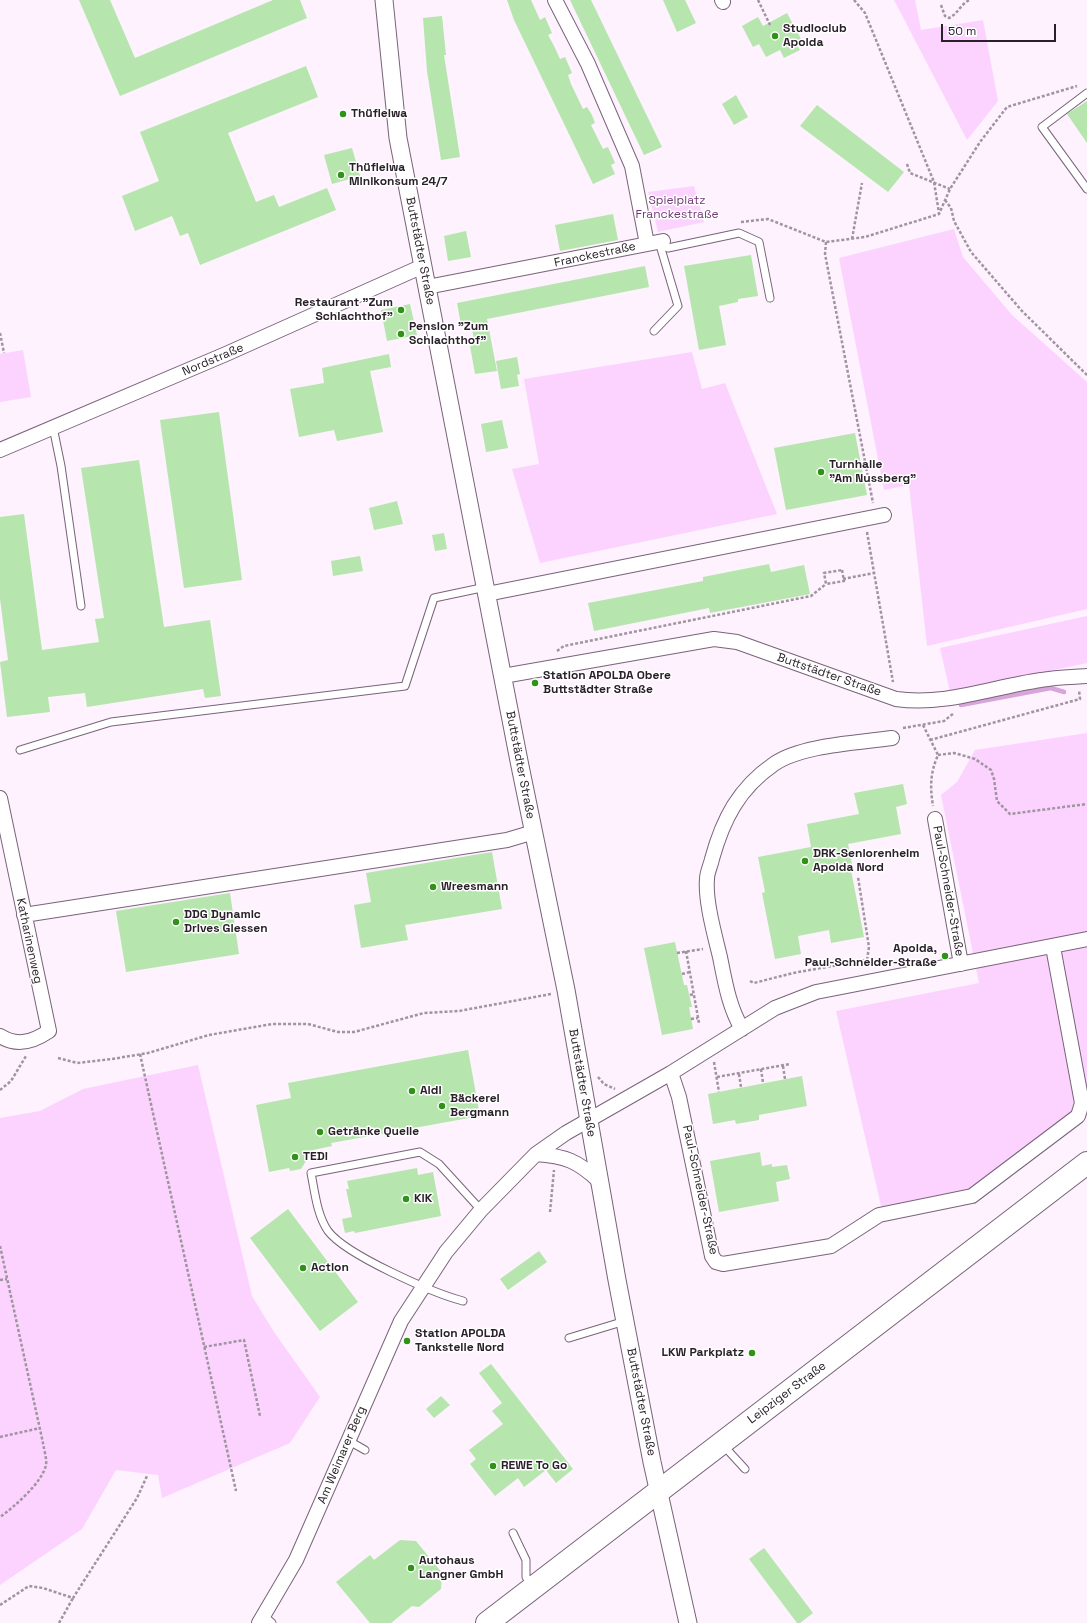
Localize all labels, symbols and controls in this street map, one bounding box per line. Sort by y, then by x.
scale bar [943,16,1058,42]
place label: Studioclub Apolda [783,22,847,50]
text: 50 m [948,23,976,39]
marker: Studioclub Apolda [770,31,780,41]
place label: Thüfleiwa [351,107,407,121]
marker: Thüfleiwa [338,109,348,119]
place label: Thüfleiwa Minikonsum 24/7 [349,161,447,189]
marker: Thüfleiwa Minikonsum 24/7 [336,170,346,180]
park label: Spielplatz Franckestraße [635,194,719,222]
street label: Buttstädter Straße [402,196,438,306]
street label: Franckestraße [553,239,637,271]
place label: Restaurant "Zum Schlachthof" [295,296,393,324]
marker: Restaurant "Zum Schlachthof" [396,305,406,315]
place label: Pension "Zum Schlachthof" [409,320,488,348]
marker: Pension "Zum Schlachthof" [396,329,406,339]
street label: Nordstraße [180,341,246,379]
place label: Turnhalle "Am Nussberg" [829,458,916,486]
marker: Turnhalle "Am Nussberg" [816,467,826,477]
street label: Buttstädter Straße [775,650,883,700]
place label: Station APOLDA Obere Buttstädter Straße [543,669,671,697]
marker: Station APOLDA Obere Buttstädter Straße [530,678,540,688]
street label: Buttstädter Straße [502,710,538,820]
street label: Paul-Schneider-Straße [929,825,967,957]
place label: DRK-Seniorenheim Apolda Nord [813,847,920,875]
marker: DRK-Seniorenheim Apolda Nord [800,856,810,866]
place label: Wreesmann [441,880,508,894]
marker: Wreesmann [428,882,438,892]
street label: Katharinenweg [13,897,45,985]
place label: DDG Dynamic Drives Giessen [184,908,268,936]
marker: DDG Dynamic Drives Giessen [171,917,181,927]
place label: Apolda, Paul-Schneider-Straße [805,942,937,970]
marker: Apolda, Paul-Schneider-Straße [940,951,950,961]
street label: Buttstädter Straße [565,1028,599,1138]
place label: Aldi [420,1084,442,1098]
marker: Aldi [407,1086,417,1096]
place label: Bäckerei Bergmann [450,1092,509,1120]
marker: Bäckerei Bergmann [437,1101,447,1111]
street label: Paul-Schneider-Straße [679,1124,721,1256]
place label: Getränke Quelle [328,1125,419,1139]
marker: Getränke Quelle [315,1127,325,1137]
place label: TEDi [303,1150,328,1164]
marker: TEDi [290,1152,300,1162]
place label: KiK [414,1192,432,1206]
marker: KiK [401,1194,411,1204]
place label: Action [311,1261,349,1275]
marker: Action [298,1263,308,1273]
place label: Station APOLDA Tankstelle Nord [415,1327,506,1355]
marker: Station APOLDA Tankstelle Nord [402,1336,412,1346]
place label: LKW Parkplatz [662,1346,744,1360]
street label: Buttstädter Straße [623,1347,659,1457]
marker: LKW Parkplatz [747,1348,757,1358]
street label: Leipziger Straße [745,1359,829,1427]
street label: Am Weimarer Berg [315,1404,369,1506]
place label: REWE To Go [501,1459,567,1473]
marker: REWE To Go [488,1461,498,1471]
place label: Autohaus Langner GmbH [419,1554,503,1582]
marker: Autohaus Langner GmbH [406,1563,416,1573]

